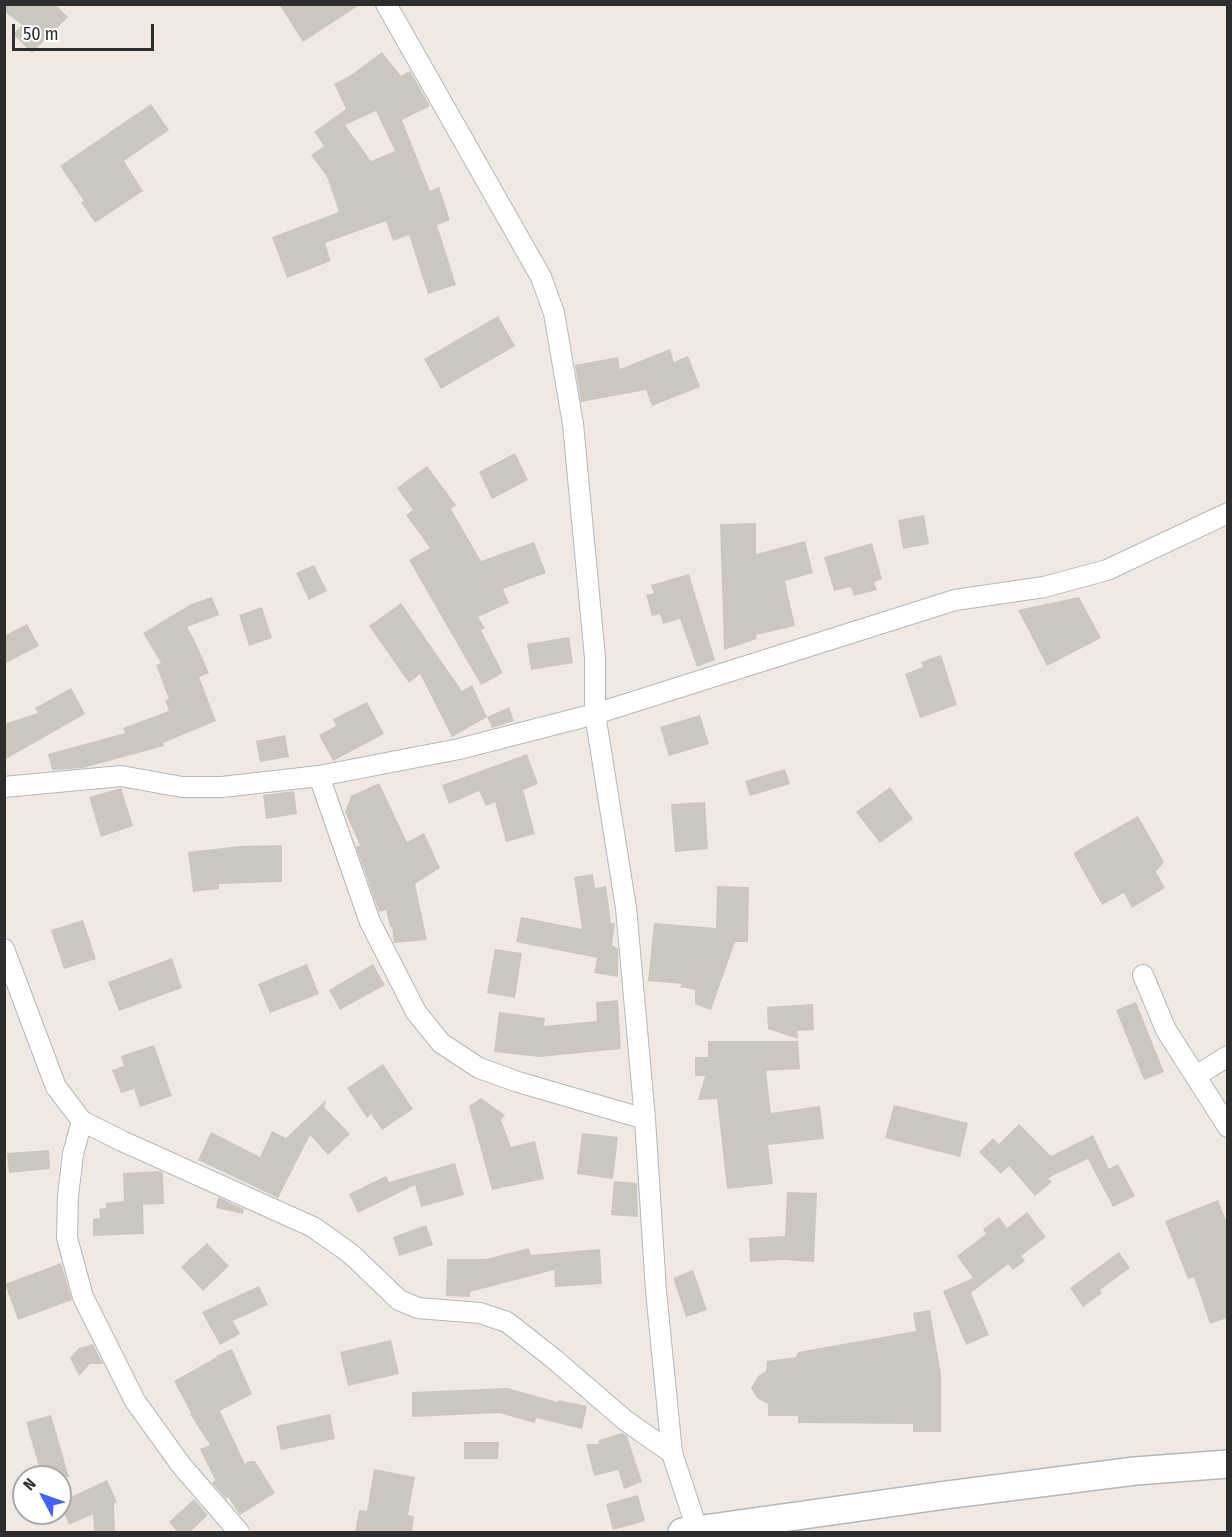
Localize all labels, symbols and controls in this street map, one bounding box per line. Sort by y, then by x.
scale bar [15,12,158,50]
text: 50 m [23,23,59,45]
north arrow [12,1465,72,1525]
text: N [19,1474,40,1494]

